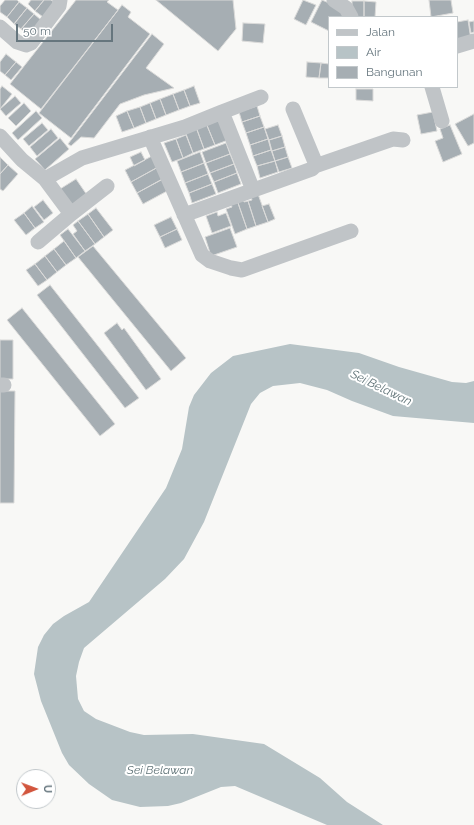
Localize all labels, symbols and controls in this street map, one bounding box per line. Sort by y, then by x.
scale bar [18,16,115,42]
legend [328,16,458,88]
text: 50 m [23,24,51,38]
text: Jalan [366,25,395,39]
text: Air [366,45,381,59]
text: Bangunan [366,65,423,79]
water label: Sei Belawan [348,367,414,409]
water label: Sei Belawan [127,763,193,777]
north arrow [16,769,56,809]
text: U [41,785,54,793]

